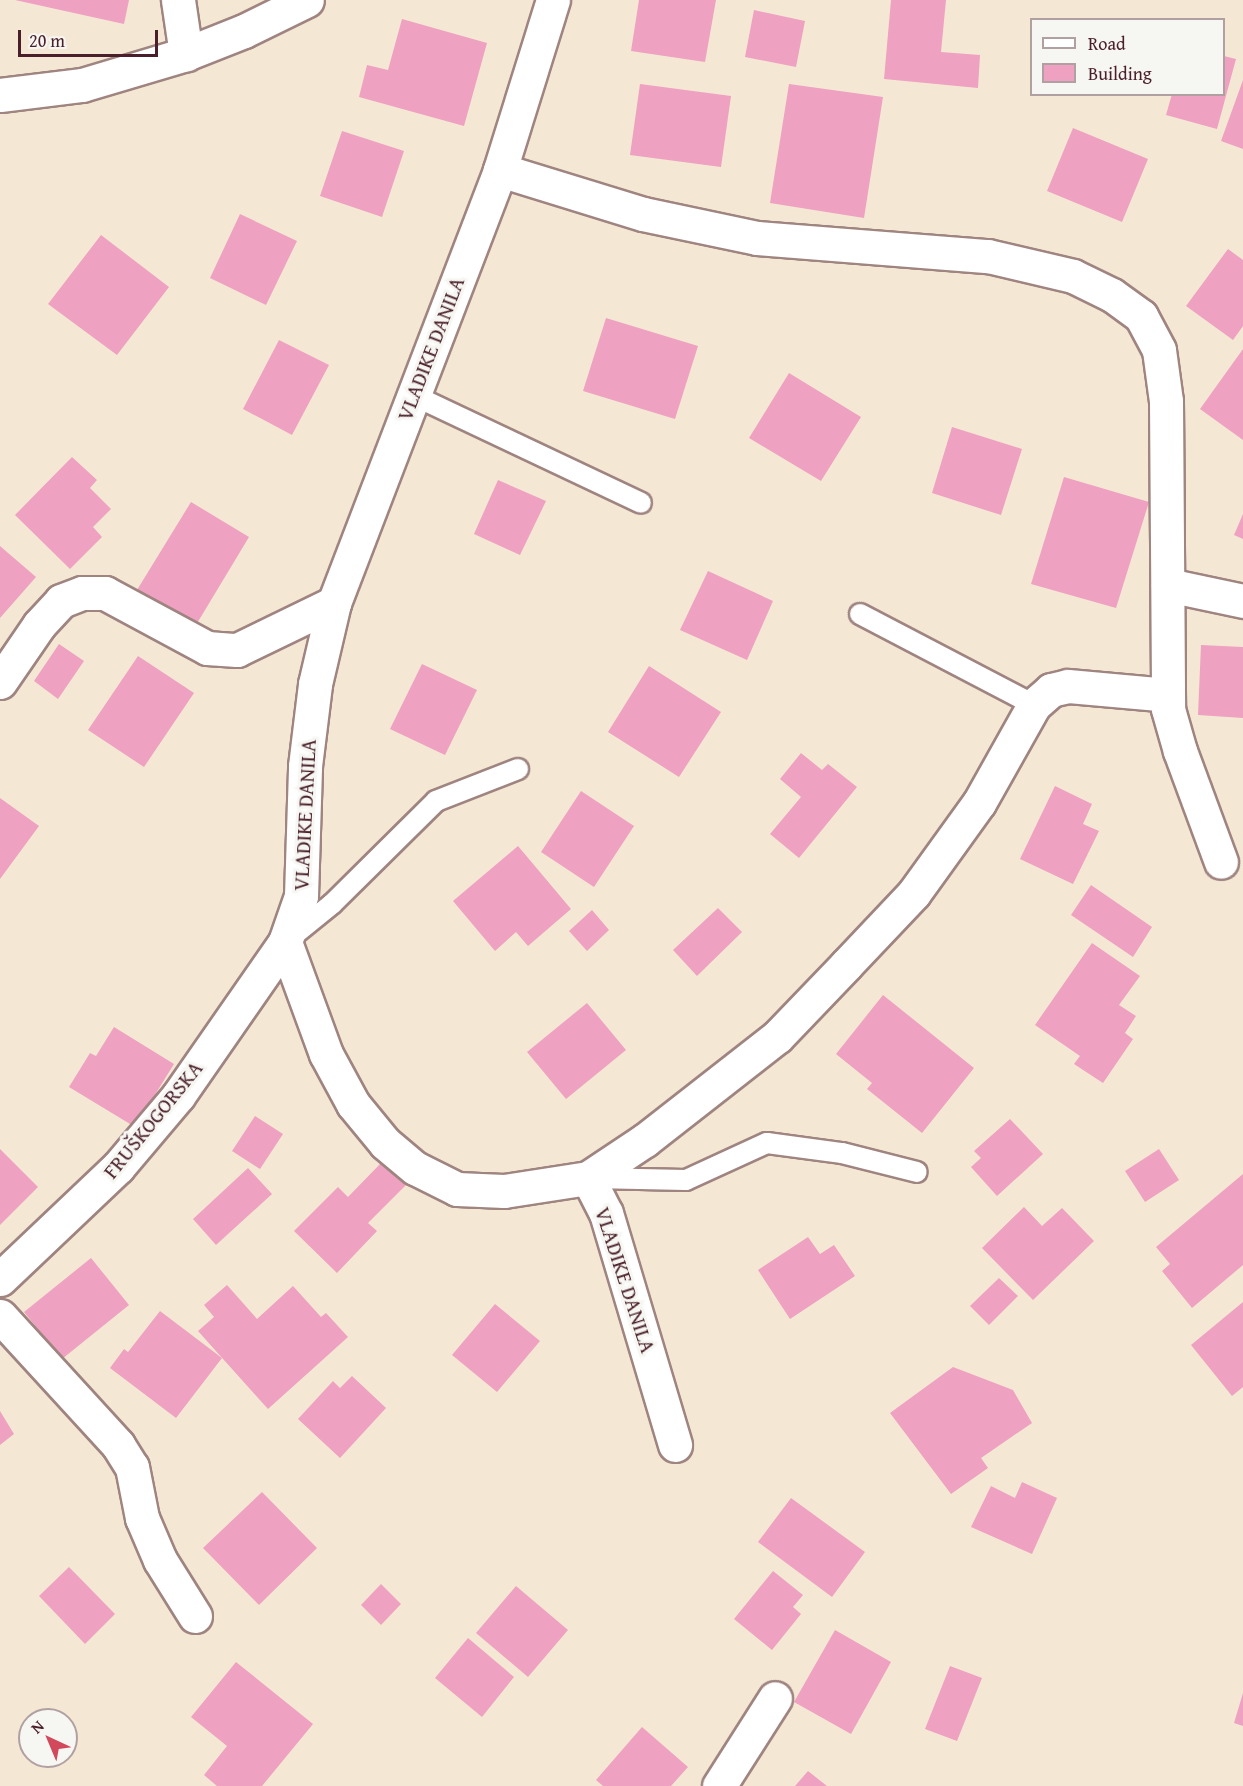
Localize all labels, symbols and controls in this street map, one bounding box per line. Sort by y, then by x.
scale bar [21,18,160,56]
legend [1030,18,1225,96]
text: 20 m [29,27,65,54]
text: Road [1088,30,1126,57]
text: Building [1088,60,1152,87]
street label: VLADIKE DANILA [392,274,470,424]
street label: VLADIKE DANILA [288,739,322,891]
street label: FRUŠKOGORSKA [98,1056,208,1184]
street label: VLADIKE DANILA [590,1204,660,1356]
north arrow [18,1708,78,1768]
text: N [25,1714,49,1739]

